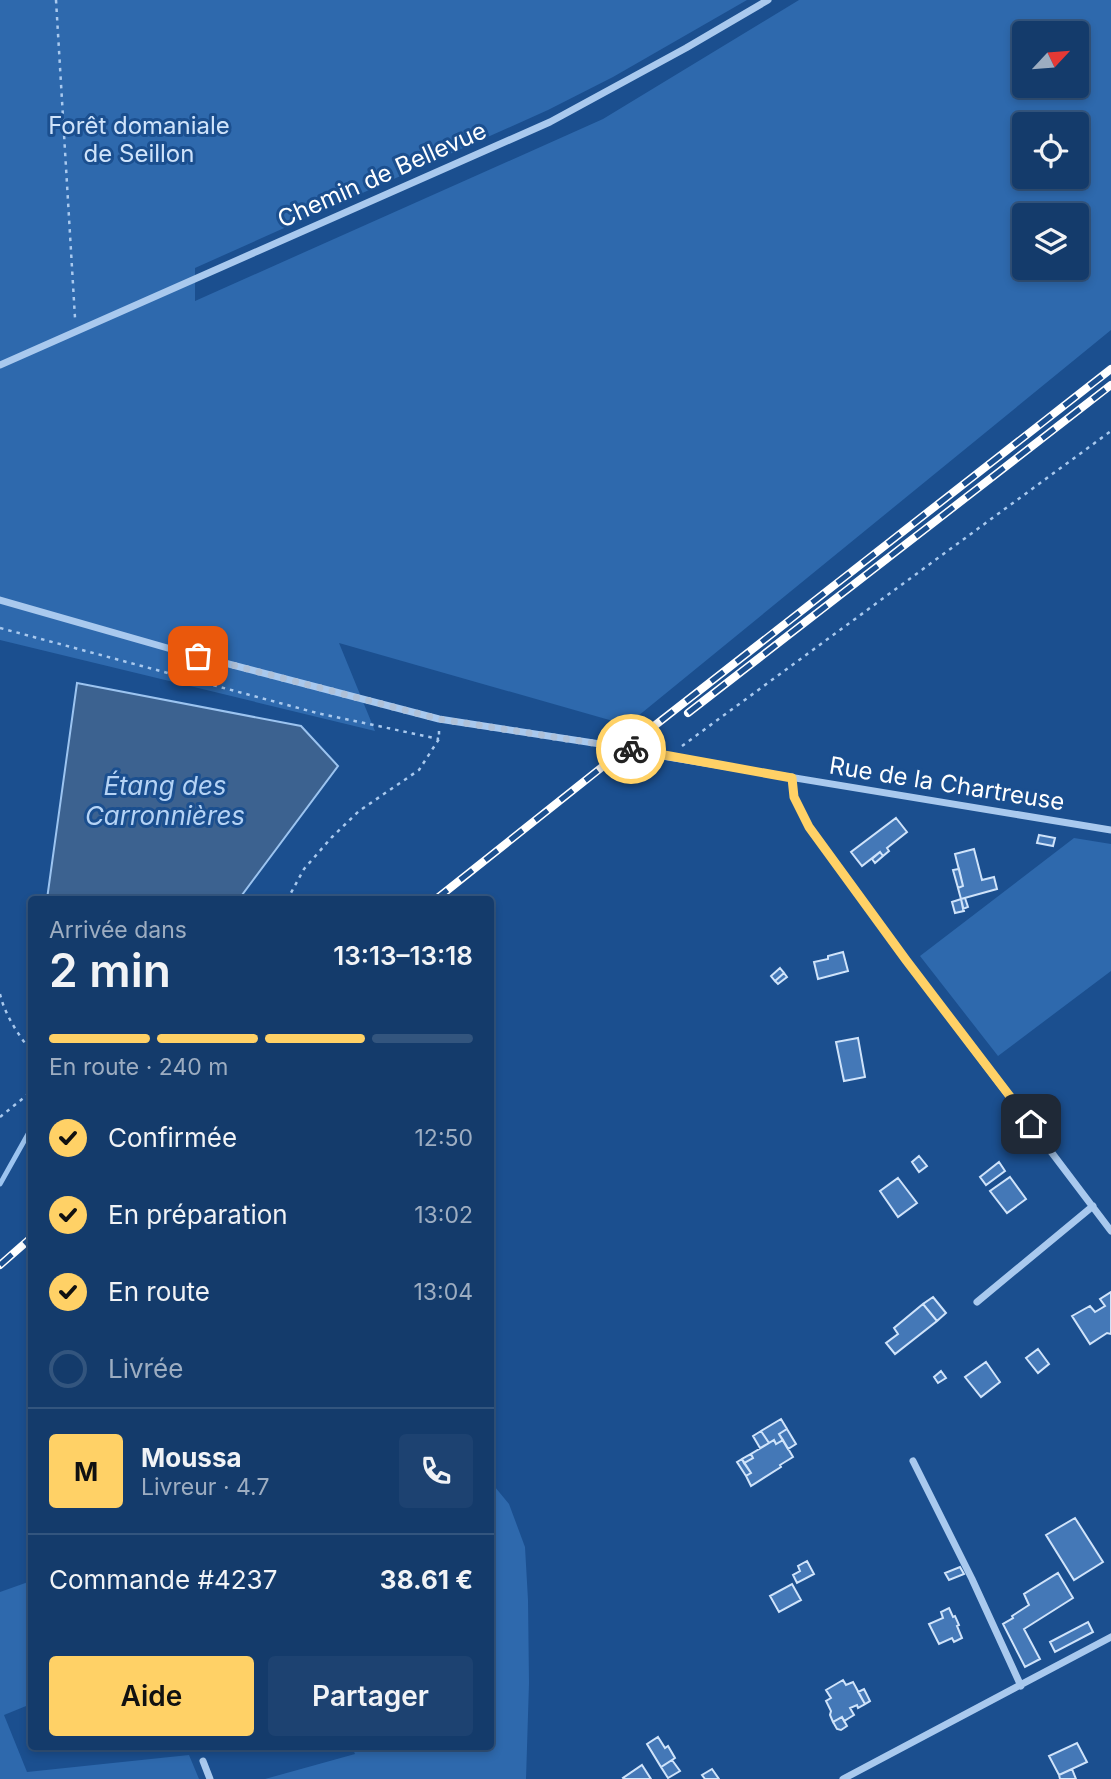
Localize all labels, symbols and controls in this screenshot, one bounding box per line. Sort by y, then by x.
north arrow [1012,21,1088,98]
map controls [1012,21,1089,280]
park label: Forêt domaniale de Seillon [48,111,230,168]
button: locate [1012,112,1089,189]
street label: Chemin de Bellevue [273,115,491,234]
button: layers [1012,203,1089,280]
pin [168,626,228,686]
icon: bag [179,637,217,675]
courier [596,714,666,784]
icon: bike [612,730,650,768]
street label: Rue de la Chartreuse [827,751,1067,816]
water label: Étang des Carronnières [85,770,245,831]
text: Arrivée dans [49,916,187,944]
text: 13:13–13:18 [333,940,473,971]
text: 2 min [49,942,171,998]
text: En route · 240 m [49,1053,228,1081]
pin [1001,1094,1061,1154]
icon: home [1012,1105,1050,1143]
icon: check [49,1119,87,1157]
text: Confirmée [108,1122,237,1153]
text: 12:50 [415,1124,473,1152]
icon: check [49,1196,87,1234]
text: En préparation [108,1199,288,1230]
text: 13:02 [414,1201,473,1229]
icon: check [49,1273,87,1311]
text: En route [108,1276,210,1307]
text: 13:04 [413,1278,473,1306]
text: Livrée [108,1353,183,1384]
button: phone [399,1434,473,1508]
text: Moussa [141,1442,242,1473]
text: M [74,1456,98,1487]
text: Livreur · 4.7 [141,1473,269,1501]
text: Commande #4237 [49,1564,277,1595]
text: 38.61 € [380,1564,473,1595]
button: Aide [49,1656,254,1736]
button: Partager [268,1656,473,1736]

